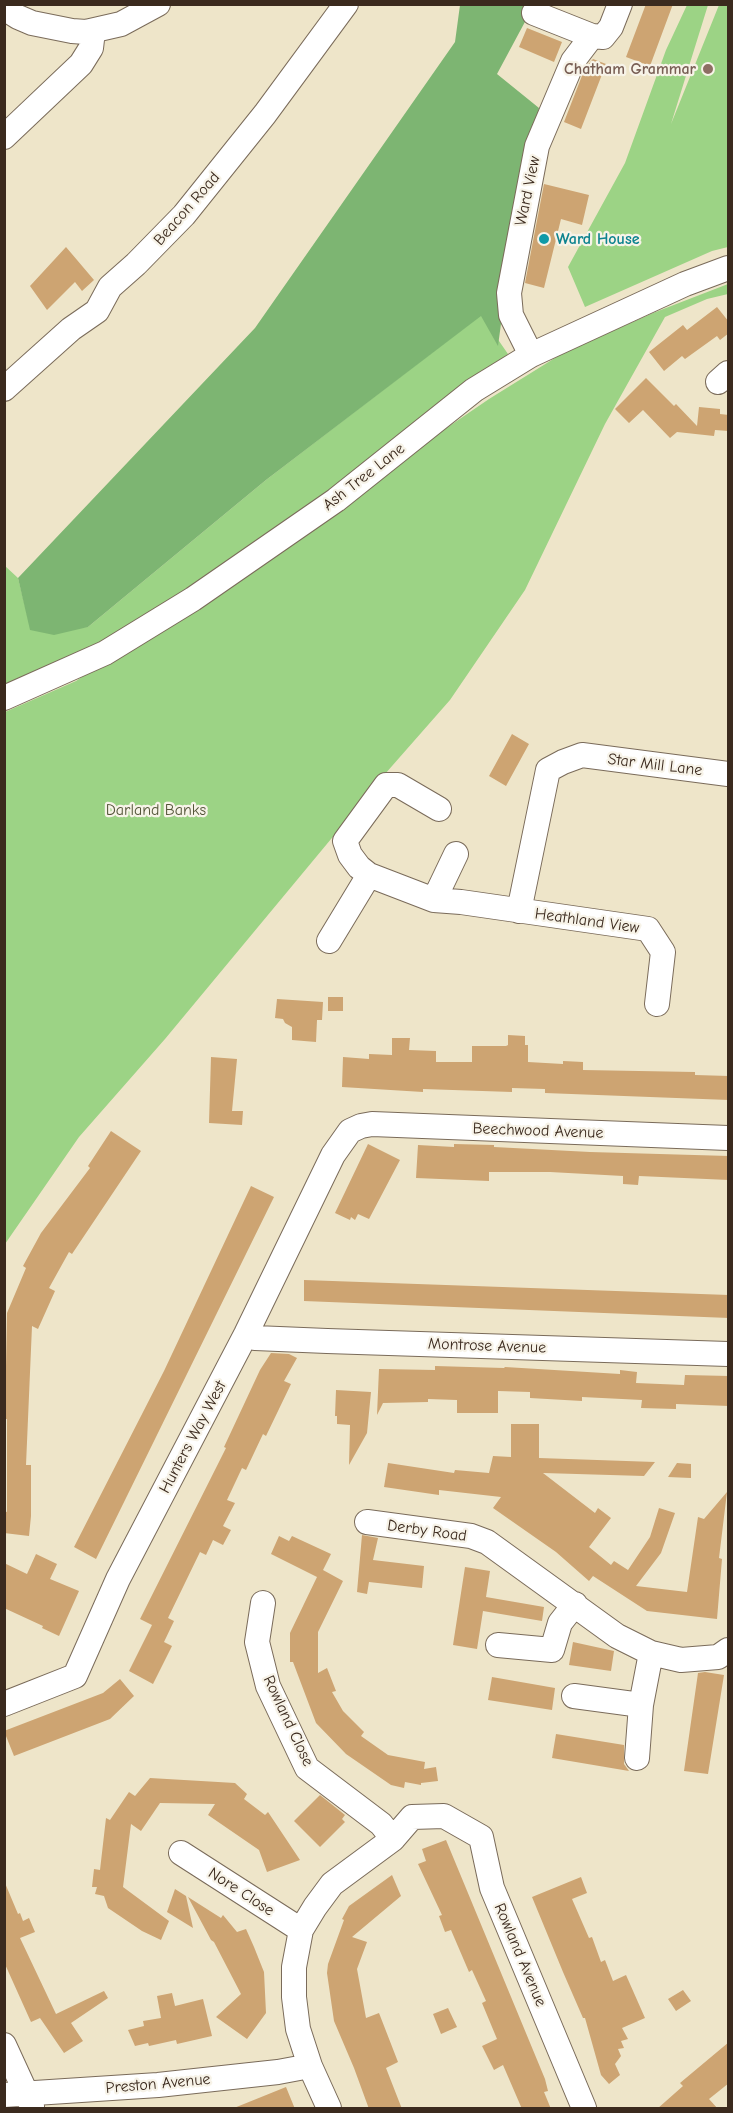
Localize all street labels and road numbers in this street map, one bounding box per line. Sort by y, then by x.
street label: Ward View [511,155,545,227]
street label: Beacon Road [150,168,224,250]
street label: Ash Tree Lane [319,439,409,515]
street label: Star Mill Lane [607,750,703,780]
street label: Heathland View [534,904,640,938]
street label: Beechwood Avenue [472,1119,604,1143]
street label: Montrose Avenue [427,1334,547,1358]
street label: Hunters Way West [155,1377,231,1497]
street label: Derby Road [386,1516,468,1546]
street label: Rowland Close [259,1673,317,1769]
street label: Nore Close [204,1864,278,1920]
street label: Rowland Avenue [490,1900,550,2010]
street label: Preston Avenue [105,2070,211,2098]

